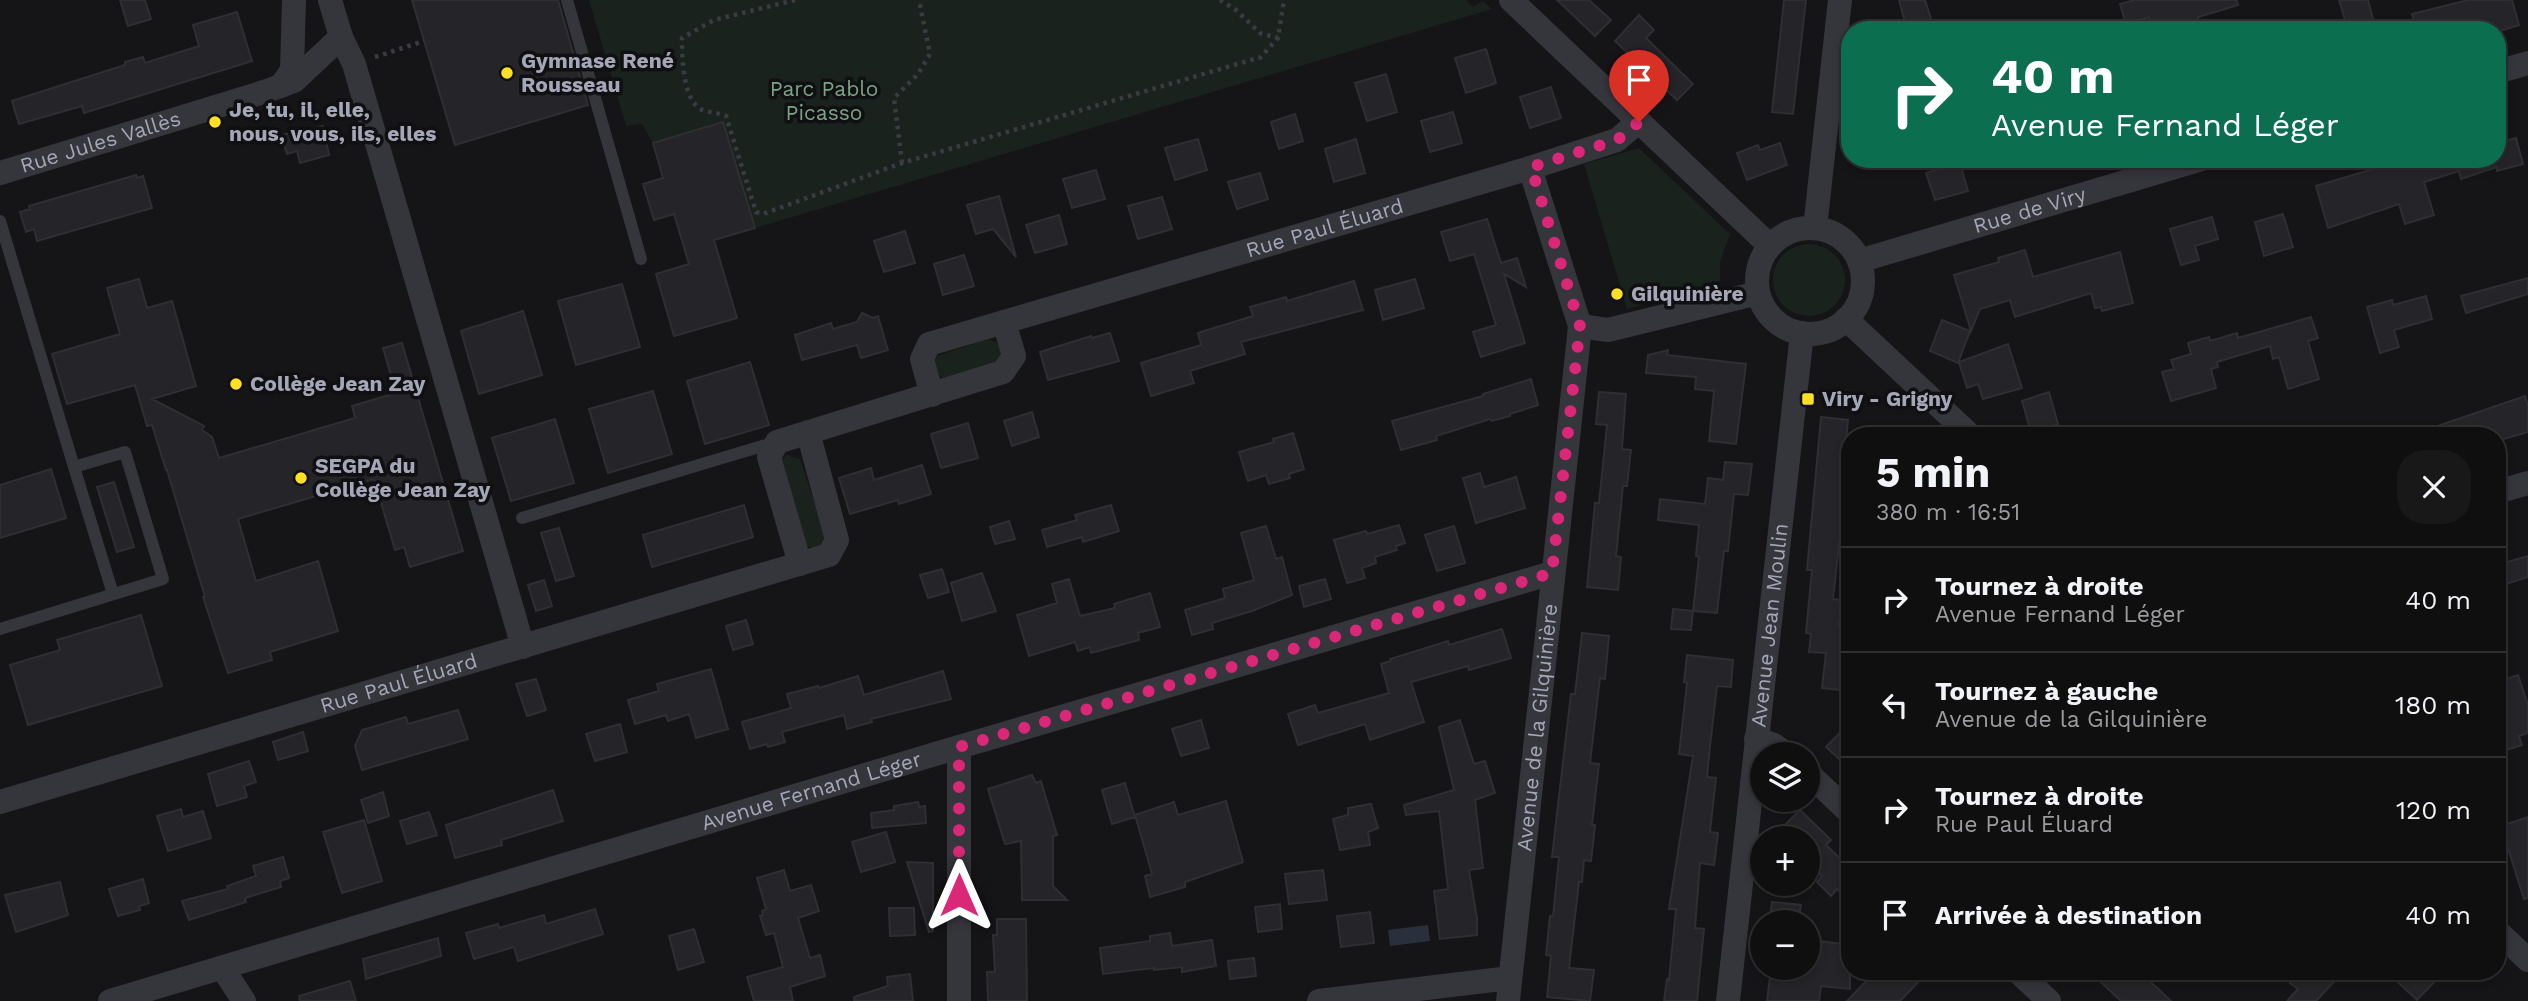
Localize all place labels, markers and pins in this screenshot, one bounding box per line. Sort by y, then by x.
place label: Gymnase René Rousseau [521,48,674,97]
pin [1609,50,1669,122]
marker: Gymnase René Rousseau [499,65,515,81]
place label: Je, tu, il, elle, nous, vous, ils, elles [229,97,436,146]
marker: Je, tu, il, elle, nous, vous, ils, elles [207,114,223,130]
place label: Gilquinière [1631,281,1744,306]
marker: Gilquinière [1609,286,1625,302]
place label: Collège Jean Zay [250,371,425,396]
marker: Collège Jean Zay [228,376,244,392]
place label: Viry - Grigny [1822,386,1953,411]
marker: Viry - Grigny [1800,391,1816,407]
place label: SEGPA du Collège Jean Zay [315,453,490,502]
marker: SEGPA du Collège Jean Zay [293,470,309,486]

